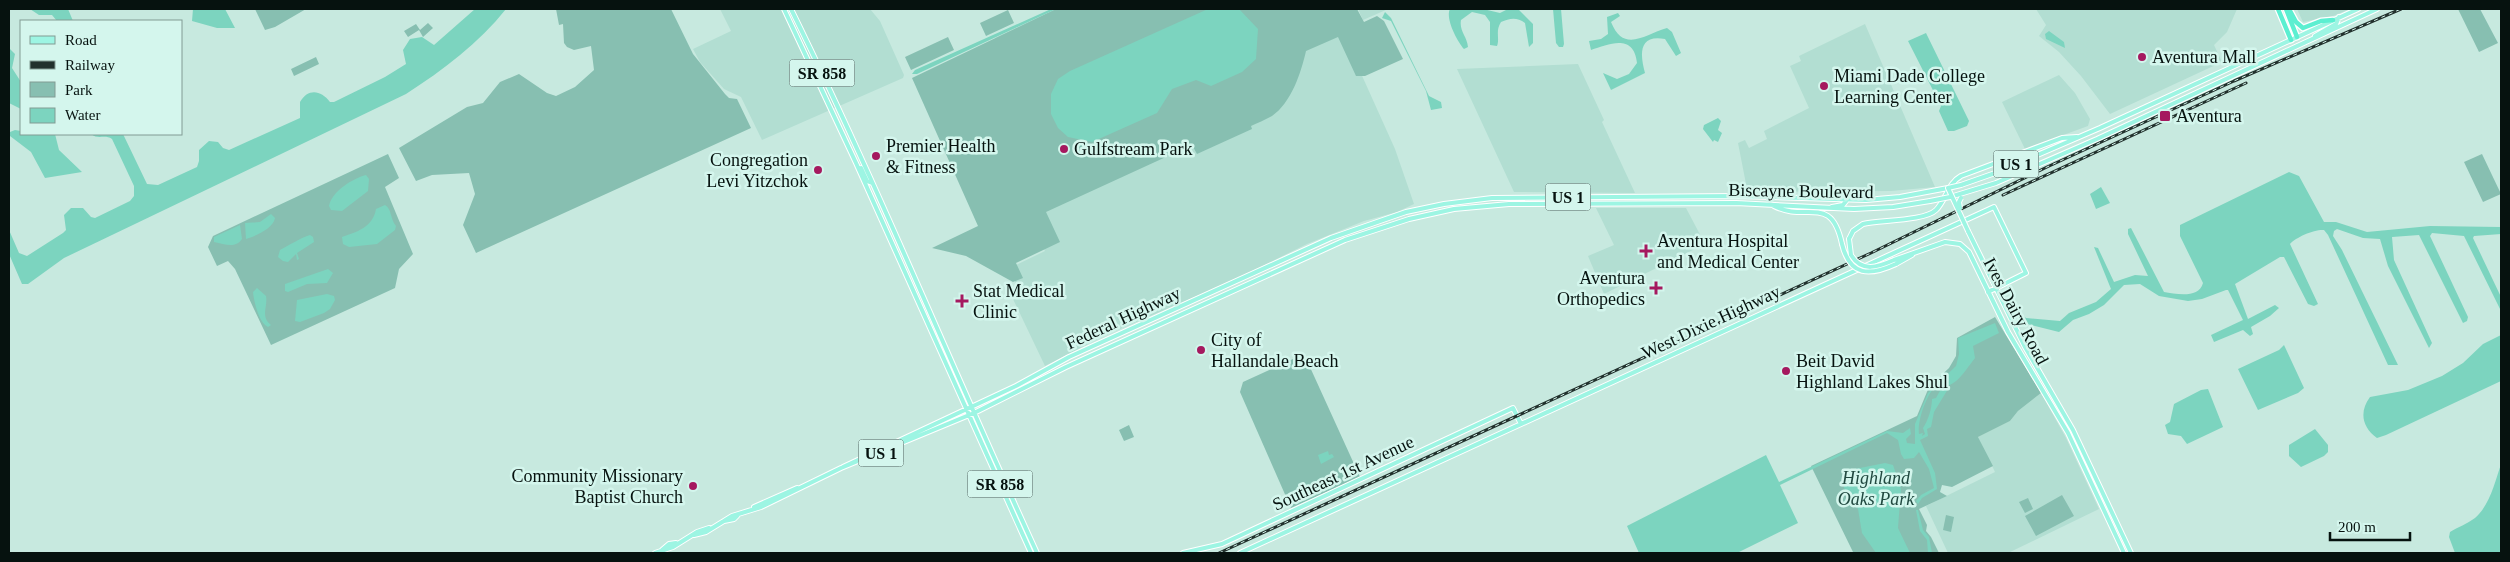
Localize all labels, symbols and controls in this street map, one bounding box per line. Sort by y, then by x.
legend [20,20,182,135]
text: Road [65,32,97,48]
place label: Aventura Mall [2152,47,2256,67]
marker: Aventura Mall [2136,51,2148,63]
text: Railway [65,57,115,73]
road number: SR 858 [790,59,854,86]
place label: Miami Dade College Learning Center [1834,66,1985,107]
marker: Miami Dade College Learning Center [1818,80,1830,92]
text: Park [65,82,93,98]
place label: Aventura [2176,106,2242,126]
text: Water [65,107,100,123]
marker: Aventura [2158,109,2172,123]
place label: Premier Health & Fitness [886,136,995,177]
place label: Gulfstream Park [1074,139,1192,159]
marker: Gulfstream Park [1058,143,1070,155]
place label: Congregation Levi Yitzchok [706,150,808,191]
marker: Premier Health & Fitness [870,150,882,162]
road number: US 1 [1994,150,2038,178]
marker: Congregation Levi Yitzchok [812,164,824,176]
street label: Biscayne Boulevard [1728,180,1874,202]
road number: US 1 [1546,183,1590,210]
place label: Aventura Hospital and Medical Center [1657,231,1799,272]
marker: Aventura Hospital and Medical Center [1639,244,1653,258]
street label: Ives Dairy Road [1979,254,2053,368]
place label: Aventura Orthopedics [1557,268,1645,309]
place label: Stat Medical Clinic [973,281,1064,322]
street label: West Dixie Highway [1639,281,1783,363]
marker: Aventura Orthopedics [1649,281,1663,295]
street label: Federal Highway [1062,283,1184,353]
marker: Stat Medical Clinic [955,294,969,308]
place label: City of Hallandale Beach [1211,330,1338,371]
marker: City of Hallandale Beach [1195,344,1207,356]
place label: Beit David Highland Lakes Shul [1796,351,1948,392]
marker: Beit David Highland Lakes Shul [1780,365,1792,377]
street label: Southeast 1st Avenue [1269,431,1417,515]
road number: US 1 [858,439,904,466]
place label: Community Missionary Baptist Church [511,466,683,507]
park label: Highland Oaks Park [1838,468,1915,509]
road number: SR 858 [968,470,1032,498]
marker: Community Missionary Baptist Church [687,480,699,492]
scale bar [2330,510,2410,542]
text: 200 m [2338,519,2376,535]

